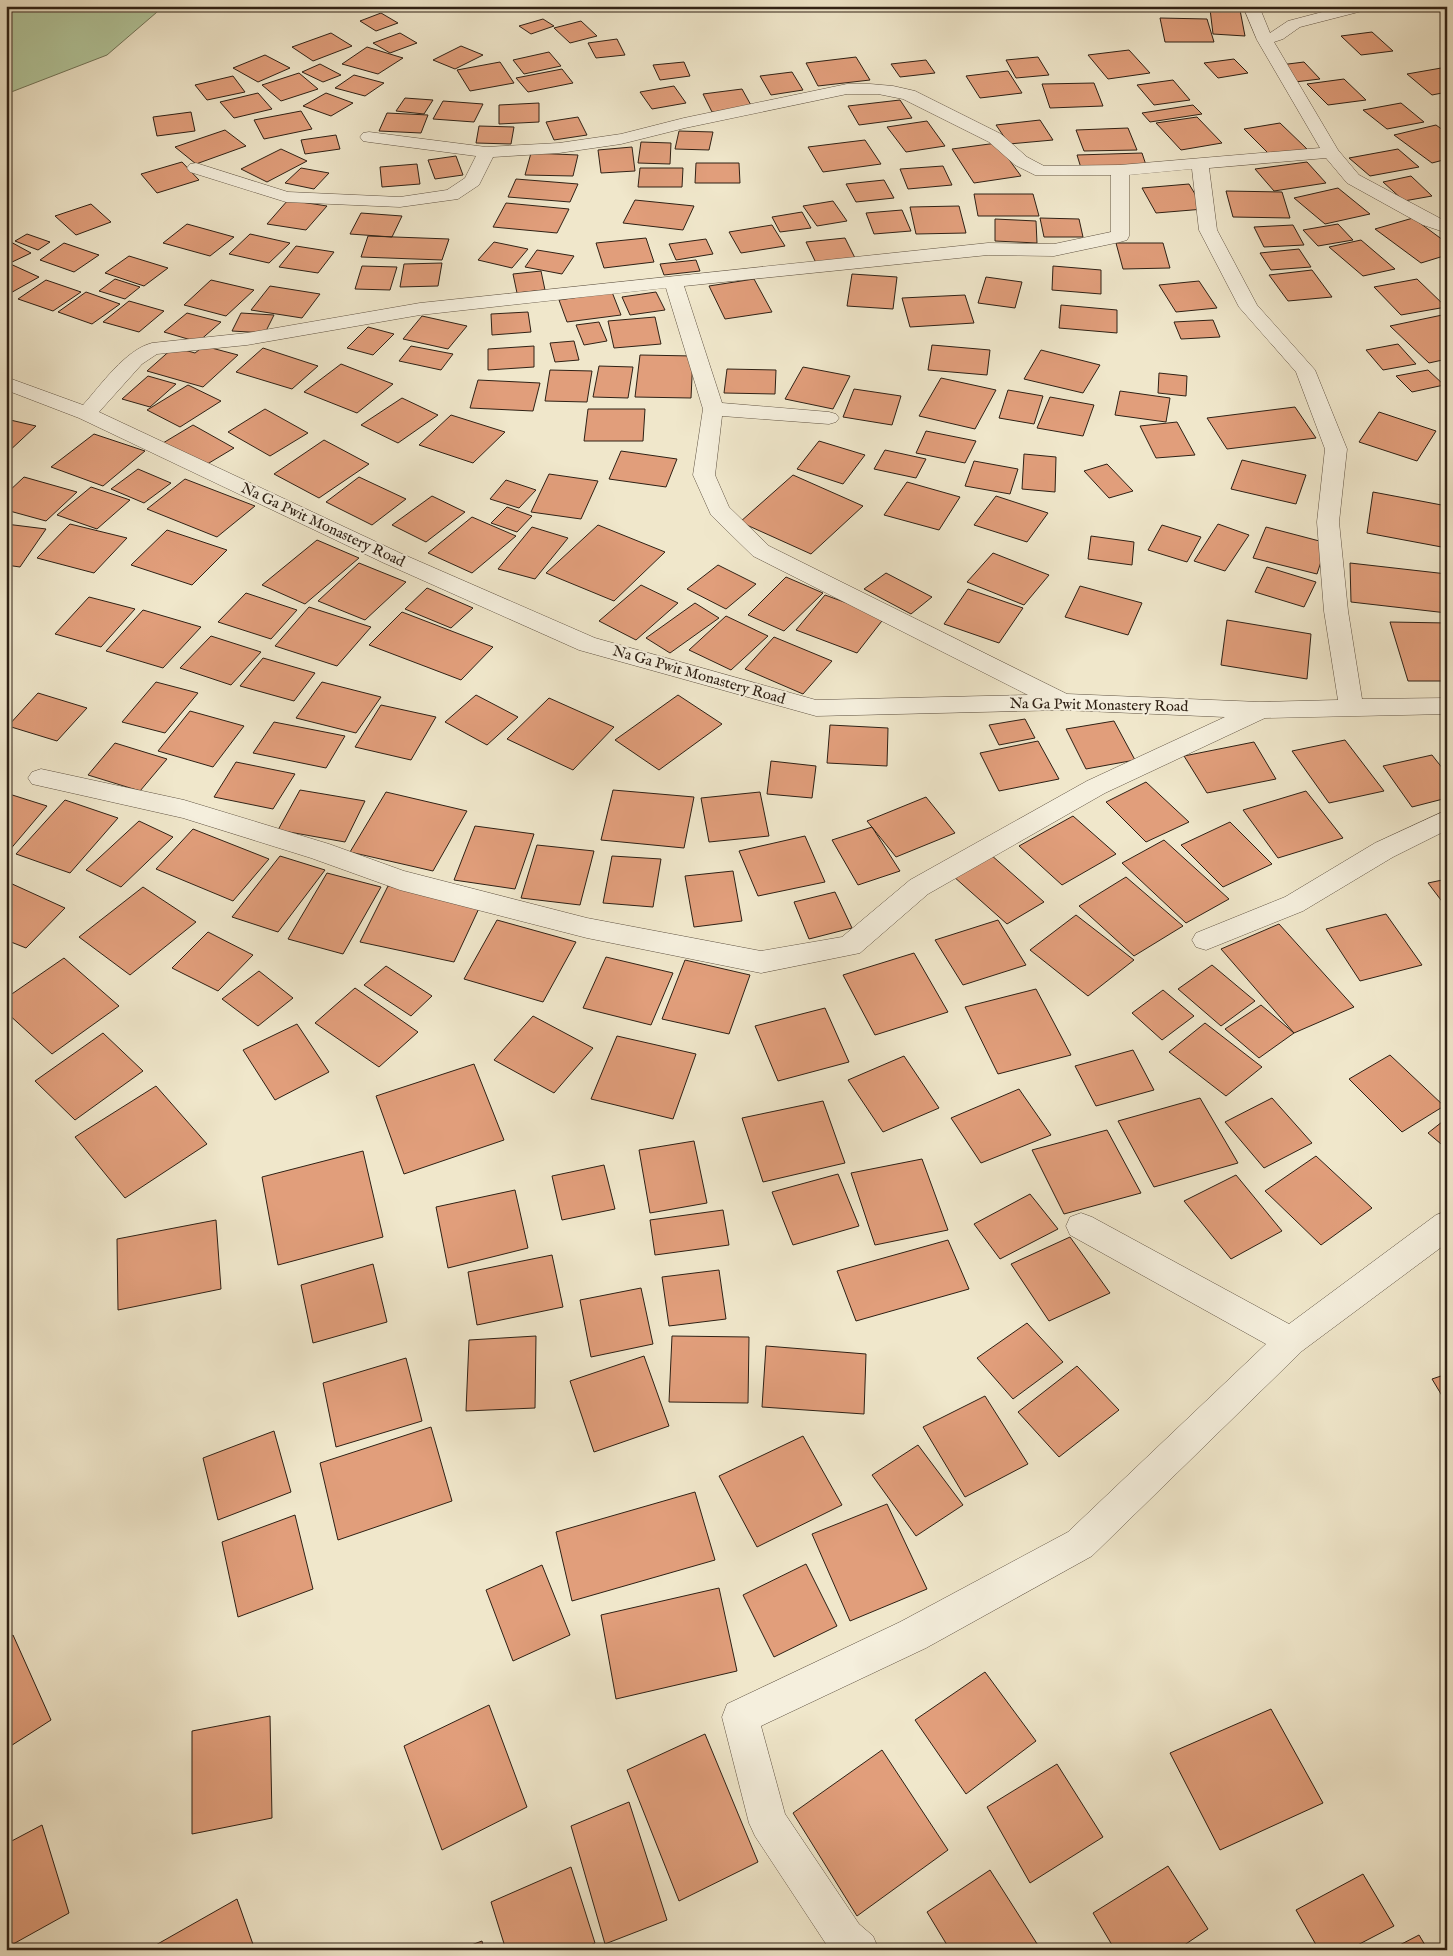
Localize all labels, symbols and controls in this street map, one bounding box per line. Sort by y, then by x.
street label: Na Ga Pwit Monastery Road [238,479,409,572]
street label: Na Ga Pwit Monastery Road [610,641,788,709]
street label: Na Ga Pwit Monastery Road [1009,694,1190,716]

